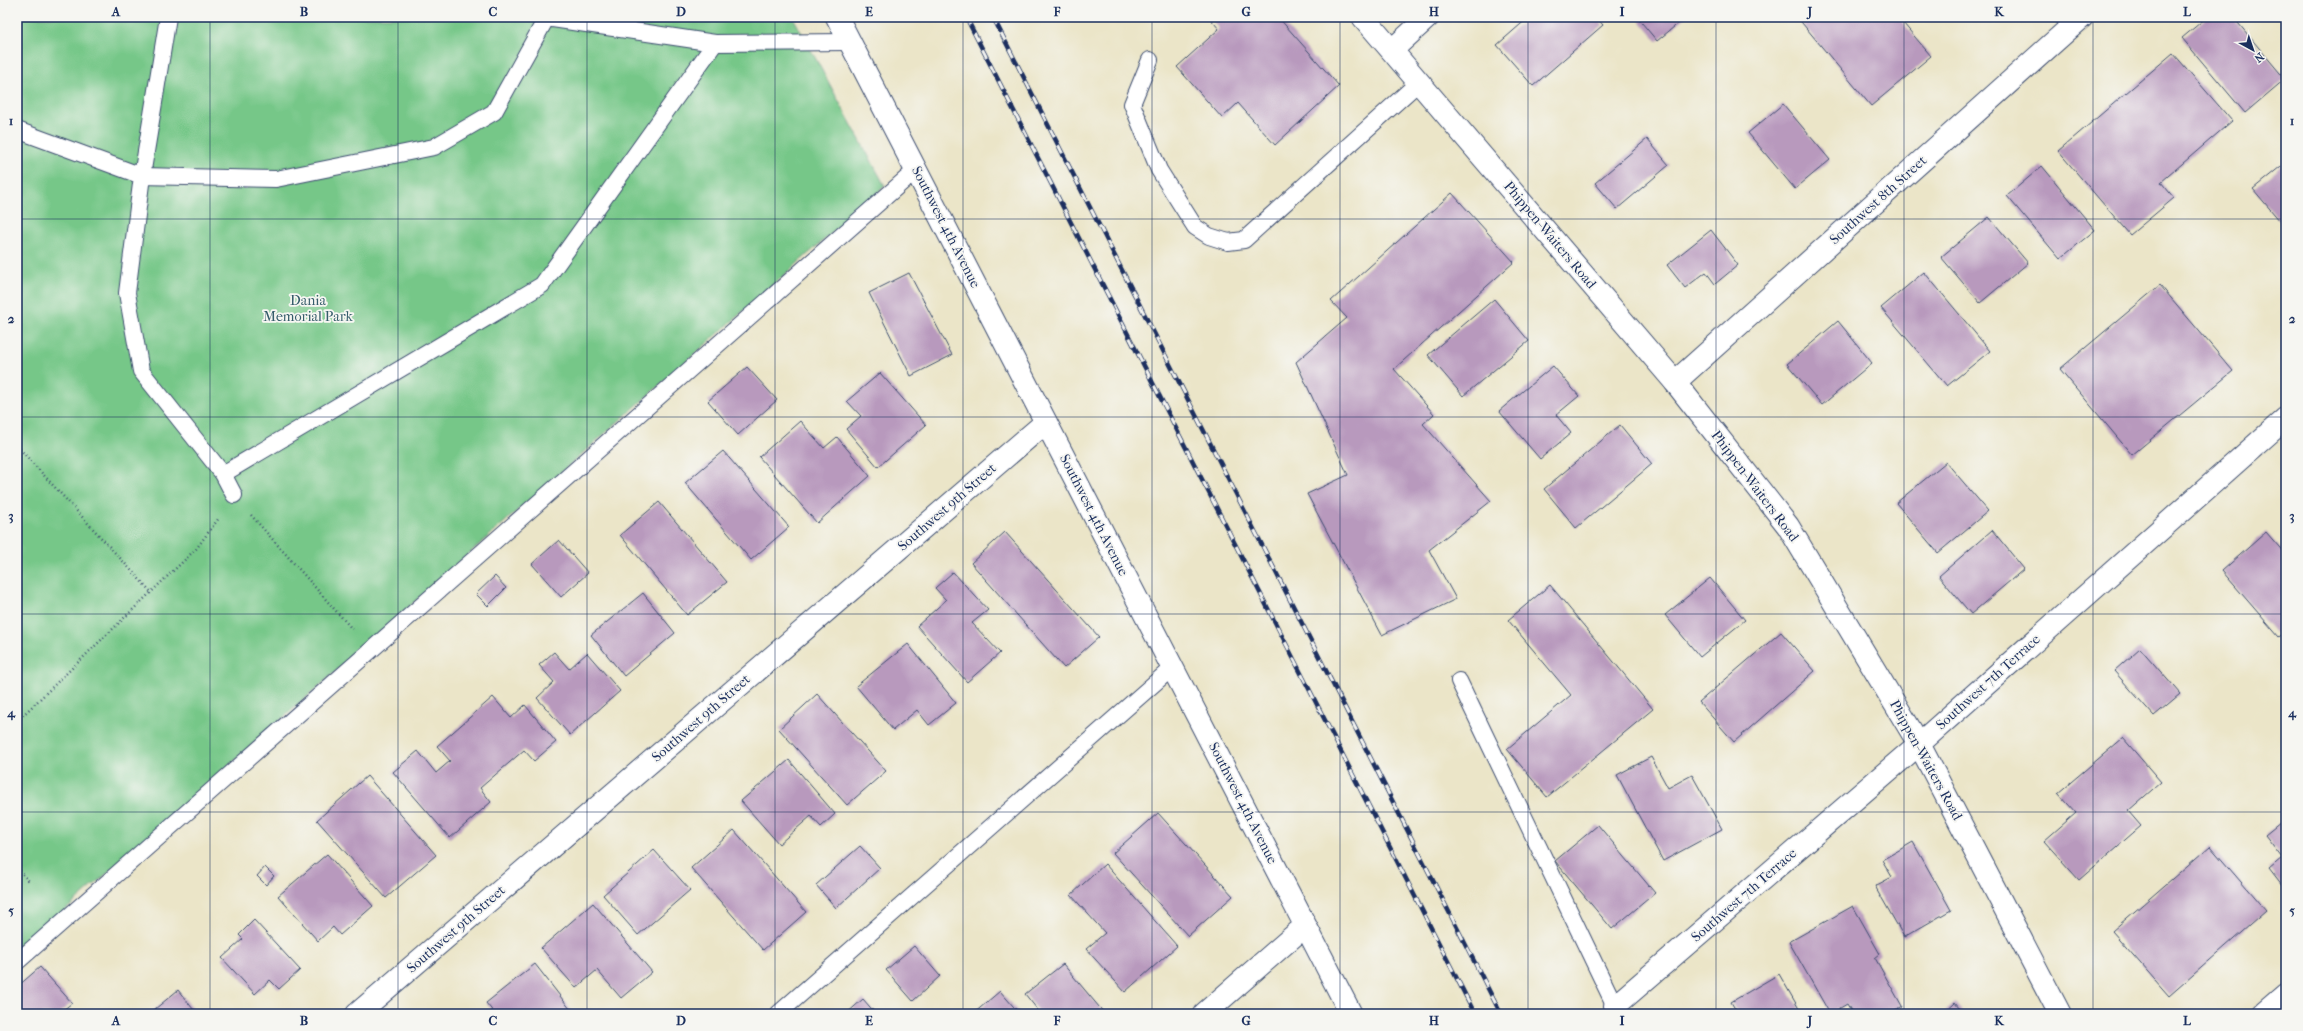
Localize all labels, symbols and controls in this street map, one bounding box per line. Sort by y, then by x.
text: A [111,4,121,19]
text: B [300,4,309,19]
text: C [489,4,498,19]
text: D [676,4,686,19]
text: E [865,4,873,19]
text: F [1053,4,1061,19]
text: G [1241,4,1251,19]
text: H [1429,4,1440,19]
text: I [1619,4,1625,19]
text: J [1806,4,1813,20]
text: K [1994,4,2005,19]
text: L [2183,4,2192,19]
north arrow [2233,30,2273,70]
text: N [2251,50,2266,65]
text: 1 [9,113,14,128]
text: 1 [2290,113,2295,128]
street label: Southwest 8th Street [1826,152,1930,248]
street label: Southwest 4th Avenue [908,163,984,291]
street label: Phippen-Waiters Road [1500,178,1600,292]
park label: Dania Memorial Park [263,292,353,325]
text: 2 [8,311,15,326]
text: 2 [2289,311,2296,326]
street label: Phippen-Waiters Road [1708,427,1803,545]
street label: Southwest 4th Avenue [1056,451,1132,579]
street label: Southwest 9th Street [894,460,1000,554]
text: 3 [8,508,14,524]
text: 3 [2289,508,2295,524]
street label: Southwest 7th Terrace [1932,631,2044,733]
street label: Southwest 9th Street [648,671,754,765]
street label: Phippen-Waiters Road [1886,697,1966,823]
text: 4 [6,705,16,721]
text: 4 [2287,705,2297,721]
street label: Southwest 4th Avenue [1205,739,1281,867]
street label: Southwest 7th Terrace [1688,845,1800,945]
street label: Southwest 9th Street [403,882,509,976]
text: 5 [8,903,14,918]
text: 5 [2289,903,2295,918]
text: A [111,1013,121,1028]
text: B [300,1013,309,1028]
text: C [489,1013,498,1028]
text: D [676,1013,686,1028]
text: E [865,1013,873,1028]
text: F [1053,1013,1061,1028]
text: G [1241,1013,1251,1028]
text: H [1429,1013,1440,1028]
text: I [1619,1013,1625,1028]
text: J [1806,1013,1813,1029]
text: K [1994,1013,2005,1028]
text: L [2183,1013,2192,1028]

